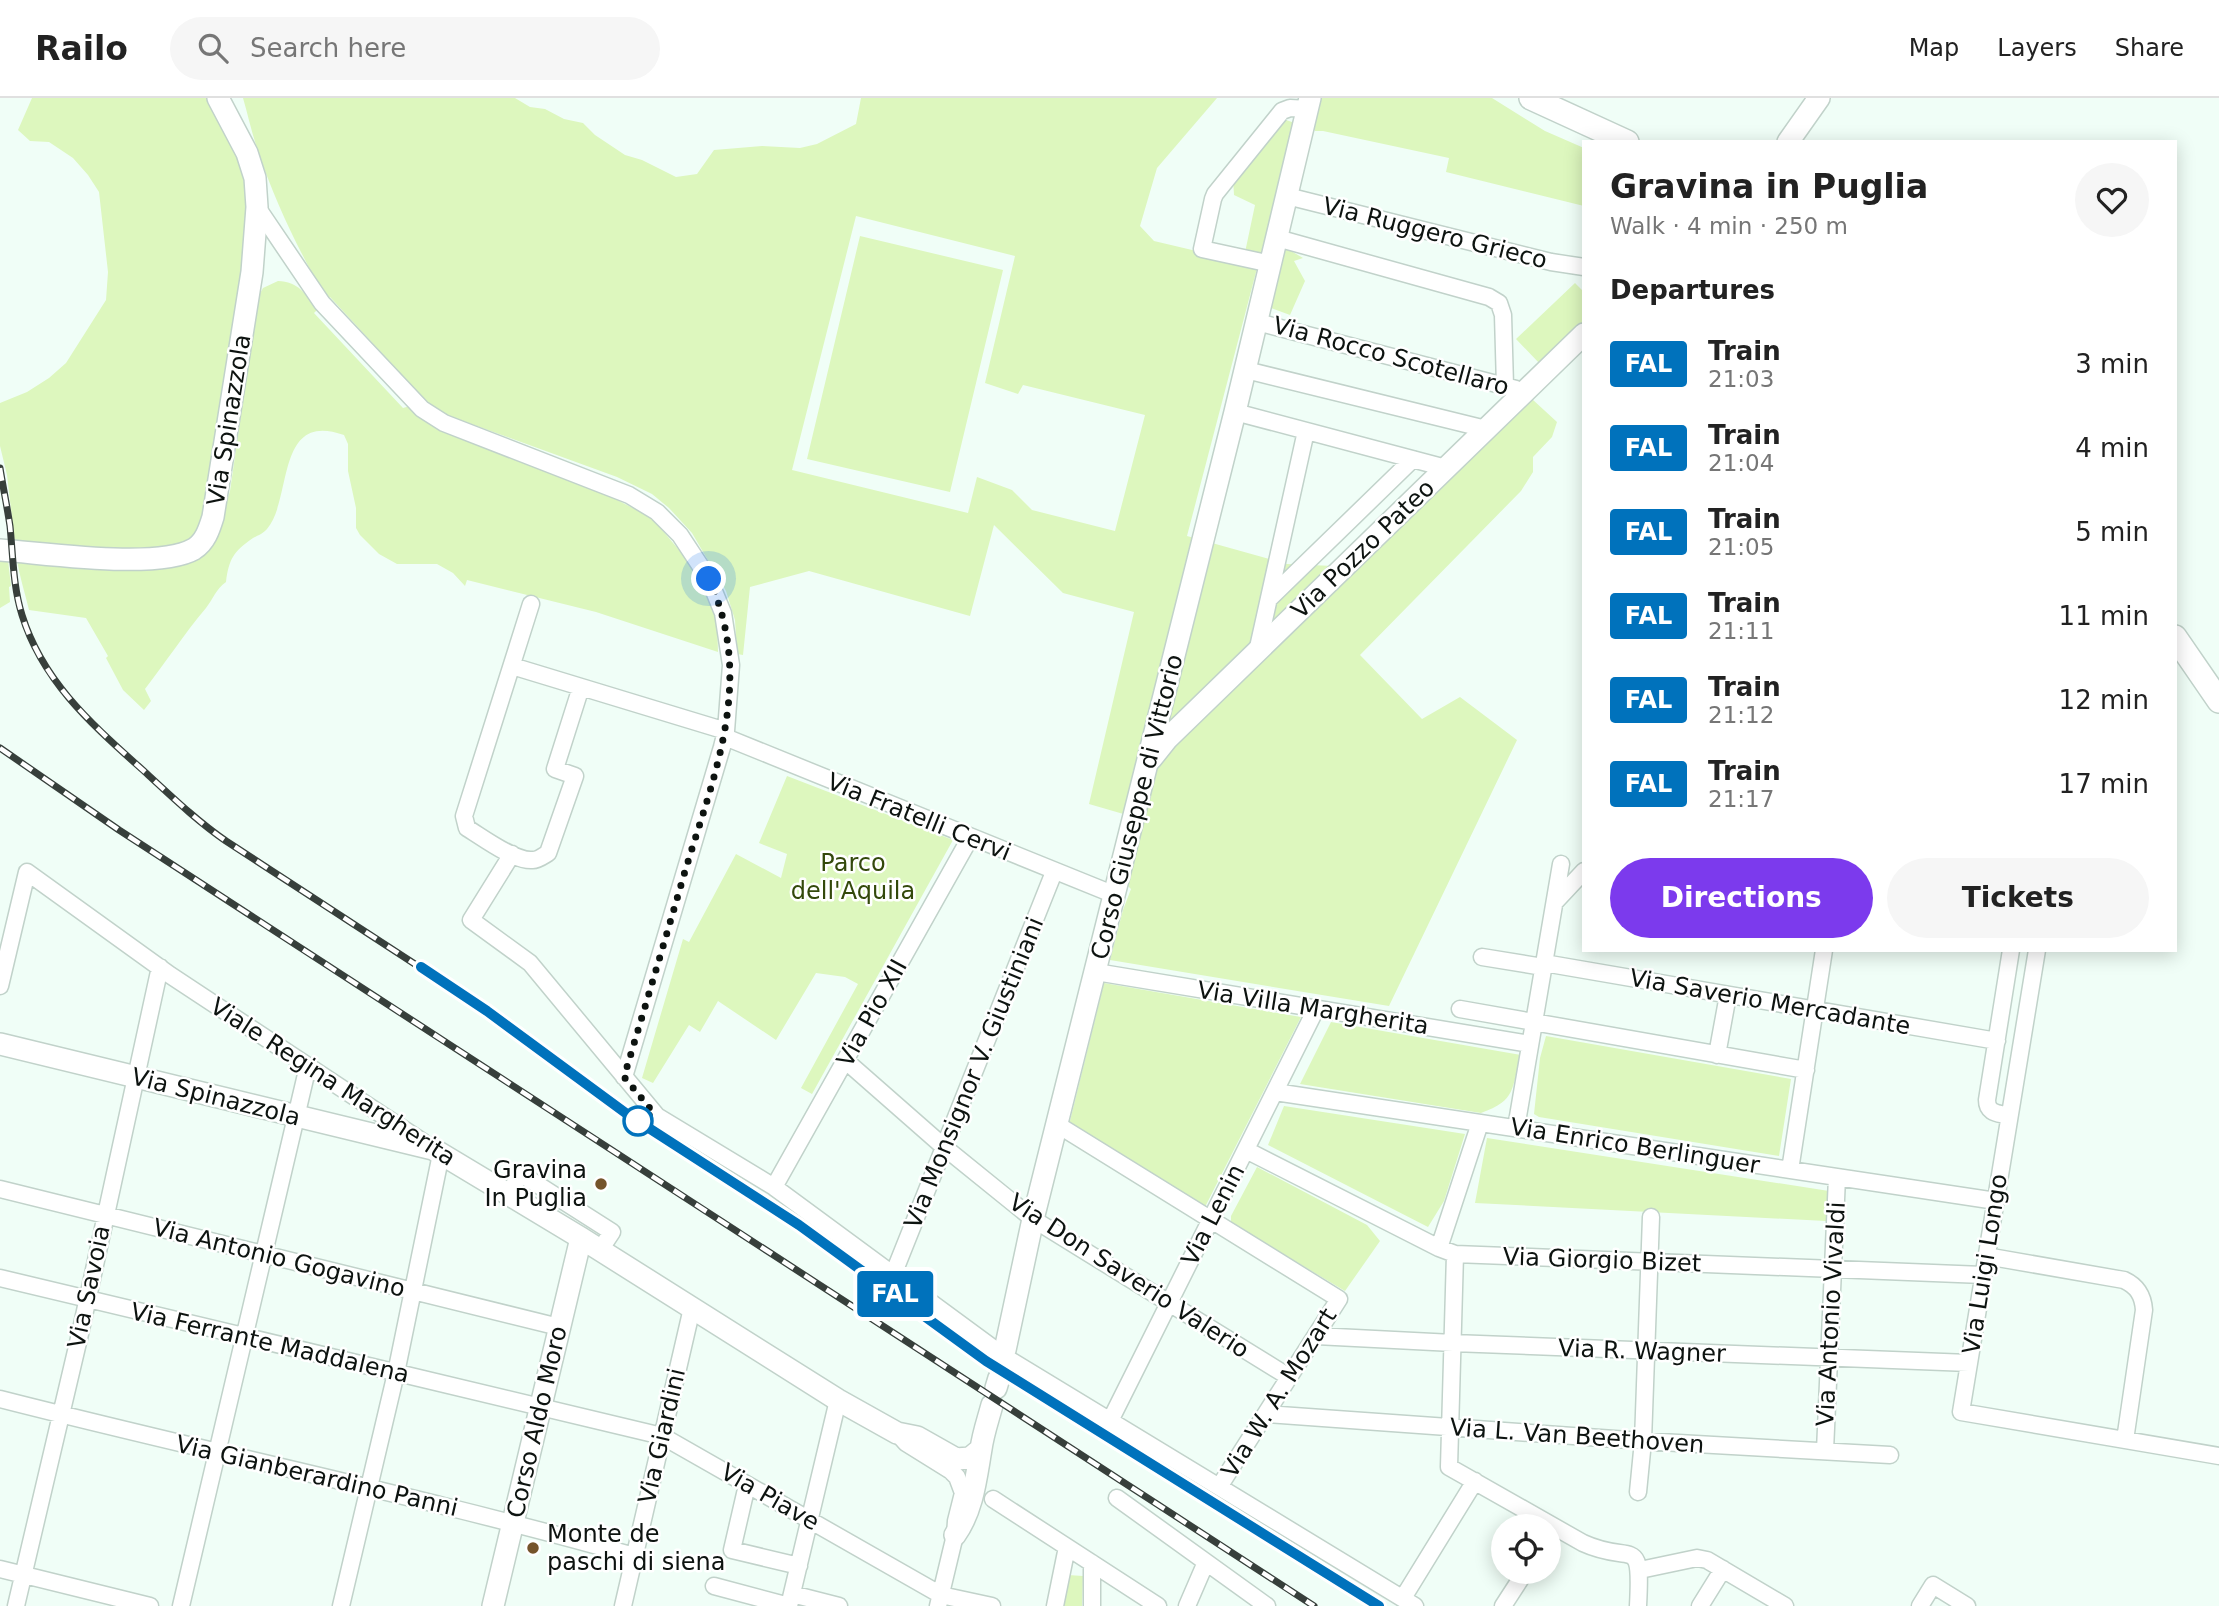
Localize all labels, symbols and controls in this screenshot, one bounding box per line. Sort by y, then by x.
search box [170,17,660,80]
text: Railo [35,29,128,68]
icon: search [194,29,232,67]
text: Search here [250,33,406,63]
text: Map [1909,34,1959,62]
text: Layers [1997,34,2077,62]
text: Share [2115,34,2184,62]
button: heart [2075,163,2149,237]
text: Gravina in Puglia [1610,167,1928,206]
street label: Via Ruggero Grieco [1320,192,1550,274]
text: Walk · 4 min · 250 m [1610,213,1848,239]
text: Departures [1610,275,1775,305]
street label: Via Rocco Scotellaro [1270,311,1512,401]
street label: Via Spinazzola [202,332,256,508]
text: Train [1708,336,1781,366]
text: 3 min [2075,349,2149,379]
text: FAL [1625,350,1672,378]
text: 21:03 [1708,366,1774,392]
text: Train [1708,420,1781,450]
text: 4 min [2075,433,2149,463]
text: FAL [1625,434,1672,462]
text: 21:04 [1708,450,1774,476]
street label: Via Pozzo Pateo [1286,474,1440,624]
text: Train [1708,504,1781,534]
text: 5 min [2075,517,2149,547]
text: FAL [1625,518,1672,546]
text: 21:05 [1708,534,1774,560]
your location [691,561,726,596]
text: Train [1708,588,1781,618]
text: 11 min [2059,601,2149,631]
text: FAL [1625,602,1672,630]
text: 21:11 [1708,618,1774,644]
street label: Corso Giuseppe di Vittorio [1085,651,1189,963]
text: Train [1708,672,1781,702]
text: 12 min [2059,685,2149,715]
text: FAL [1625,686,1672,714]
text: 21:12 [1708,702,1774,728]
text: Train [1708,756,1781,786]
street label: Via Fratelli Cervi [823,767,1015,867]
text: 17 min [2059,769,2149,799]
text: FAL [1625,770,1672,798]
text: 21:17 [1708,786,1774,812]
park label: Parco dell'Aquila [791,849,915,905]
button: Directions [1610,858,1873,938]
button: Tickets [1887,858,2149,938]
street label: Via Monsignor V. Giustiniani [899,913,1049,1233]
street label: Via Pio XII [831,954,913,1072]
street label: Via Saverio Mercadante [1627,963,1913,1041]
street label: Via Villa Margherita [1195,976,1431,1040]
street label: Viale Regina Margherita [205,992,461,1172]
street label: Via Spinazzola [129,1062,303,1132]
unlabelled marker [623,1106,653,1136]
street label: Via Enrico Berlinguer [1508,1112,1762,1180]
place label: Gravina In Puglia [485,1156,587,1212]
street label: Via Lenin [1176,1160,1250,1270]
street label: Via Luigi Longo [1957,1172,2013,1356]
marker: Gravina In Puglia [593,1176,609,1192]
street label: Via Don Saverio Valerio [1004,1188,1254,1364]
street label: Via Antonio Vivaldi [1811,1201,1851,1427]
street label: Via Antonio Gogavino [150,1213,408,1303]
street label: Via Savoia [62,1223,116,1351]
street label: Via Giorgio Bizet [1502,1243,1702,1277]
line badge: FAL [855,1271,935,1317]
text: FAL [871,1280,919,1308]
street label: Via Ferrante Maddalena [128,1297,412,1389]
street label: Via W. A. Mozart [1216,1303,1342,1483]
street label: Corso Aldo Moro [501,1323,573,1521]
street label: Via R. Wagner [1558,1334,1727,1368]
street label: Via Giardini [633,1366,691,1506]
street label: Via L. Van Beethoven [1449,1413,1705,1459]
street label: Via Gianberardino Panni [173,1430,461,1522]
street label: Via Piave [716,1458,824,1536]
map controls [1491,1514,1561,1584]
button: locate [1491,1514,1561,1584]
place label: Monte de paschi di siena [547,1520,726,1576]
marker: Monte de paschi di siena [525,1540,541,1556]

